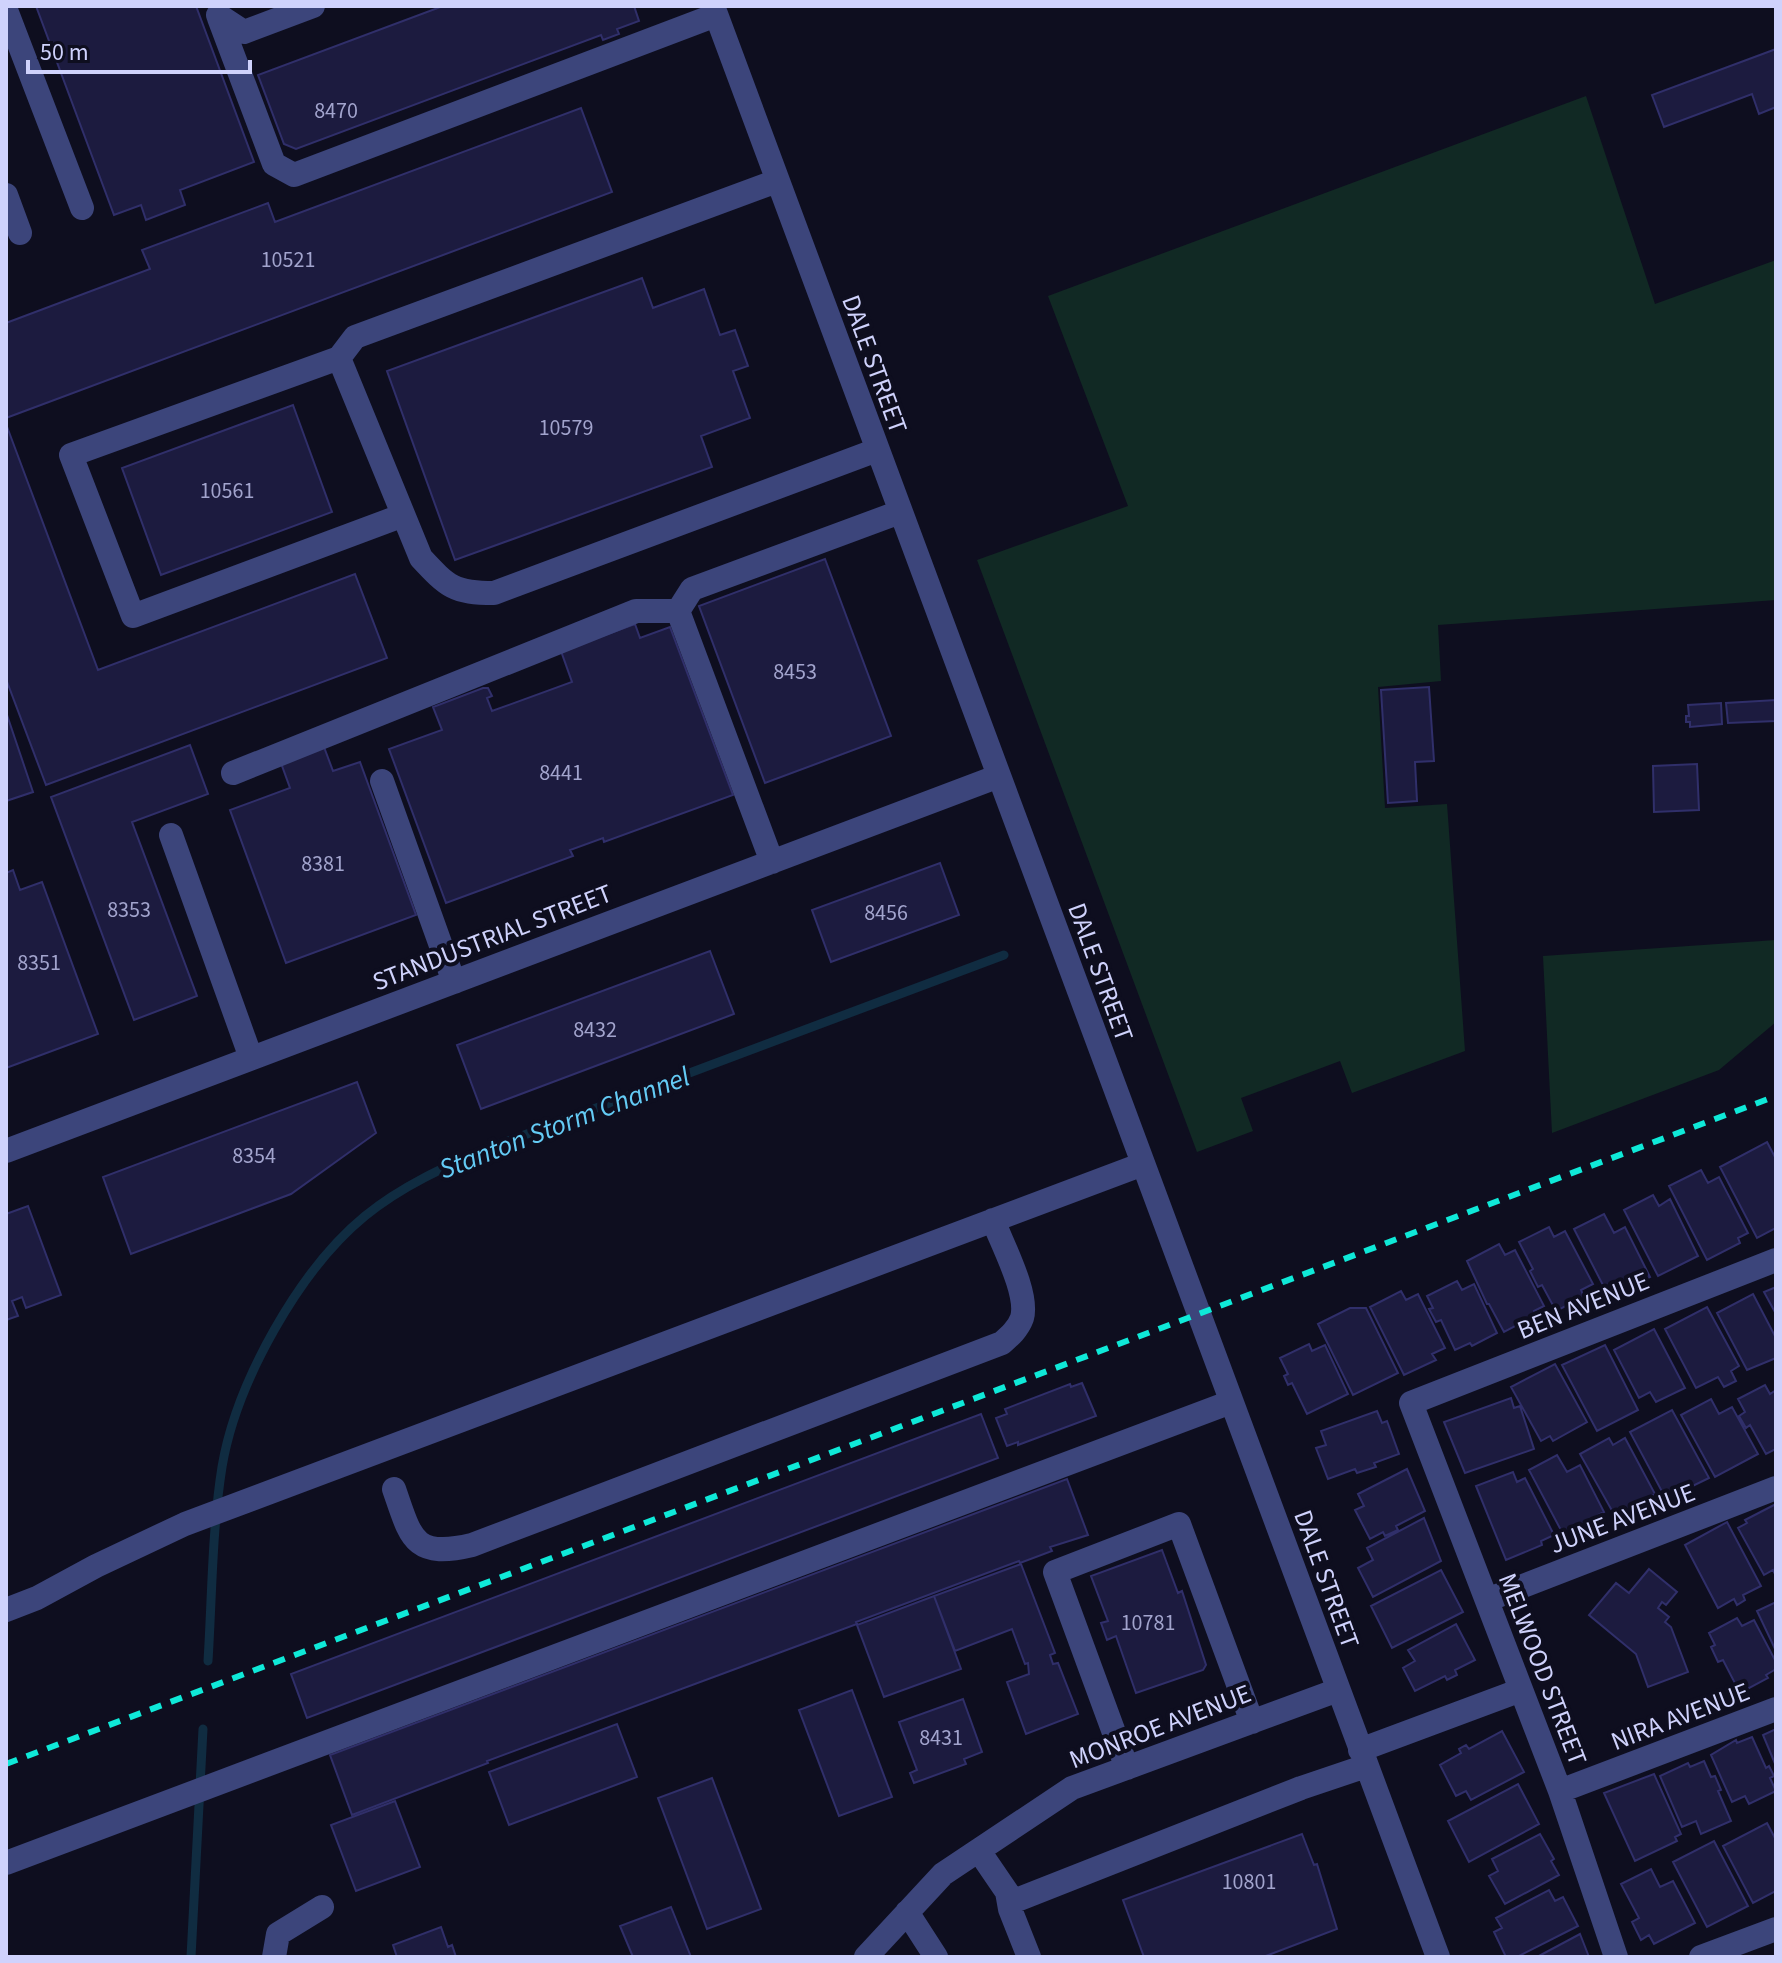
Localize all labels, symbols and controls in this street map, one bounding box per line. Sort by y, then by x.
scale bar [28,24,250,74]
text: 50 m [40,35,89,70]
house number: 8470 [314,95,358,127]
house number: 10521 [261,244,315,276]
street label: DALE STREET [832,290,917,439]
house number: 10579 [539,412,593,444]
house number: 10561 [200,475,254,507]
house number: 8453 [773,656,817,688]
house number: 8441 [539,757,583,789]
house number: 8381 [301,848,345,880]
street label: STANDUSTRIAL STREET [367,875,617,1000]
house number: 8353 [107,894,151,926]
house number: 8456 [864,897,908,929]
street label: DALE STREET [1058,898,1143,1047]
house number: 8351 [17,947,61,979]
house number: 8432 [573,1014,617,1046]
water label: Stanton Storm Channel [433,1057,696,1189]
house number: 8354 [232,1140,276,1172]
street label: BEN AVENUE [1512,1262,1655,1349]
street label: JUNE AVENUE [1544,1474,1700,1563]
street label: DALE STREET [1284,1505,1369,1654]
street label: MELWOOD STREET [1489,1568,1596,1771]
house number: 10781 [1121,1607,1175,1639]
street label: NIRA AVENUE [1605,1673,1755,1760]
street label: MONROE AVENUE [1064,1675,1256,1778]
house number: 8431 [919,1722,963,1754]
house number: 10801 [1222,1866,1276,1898]

